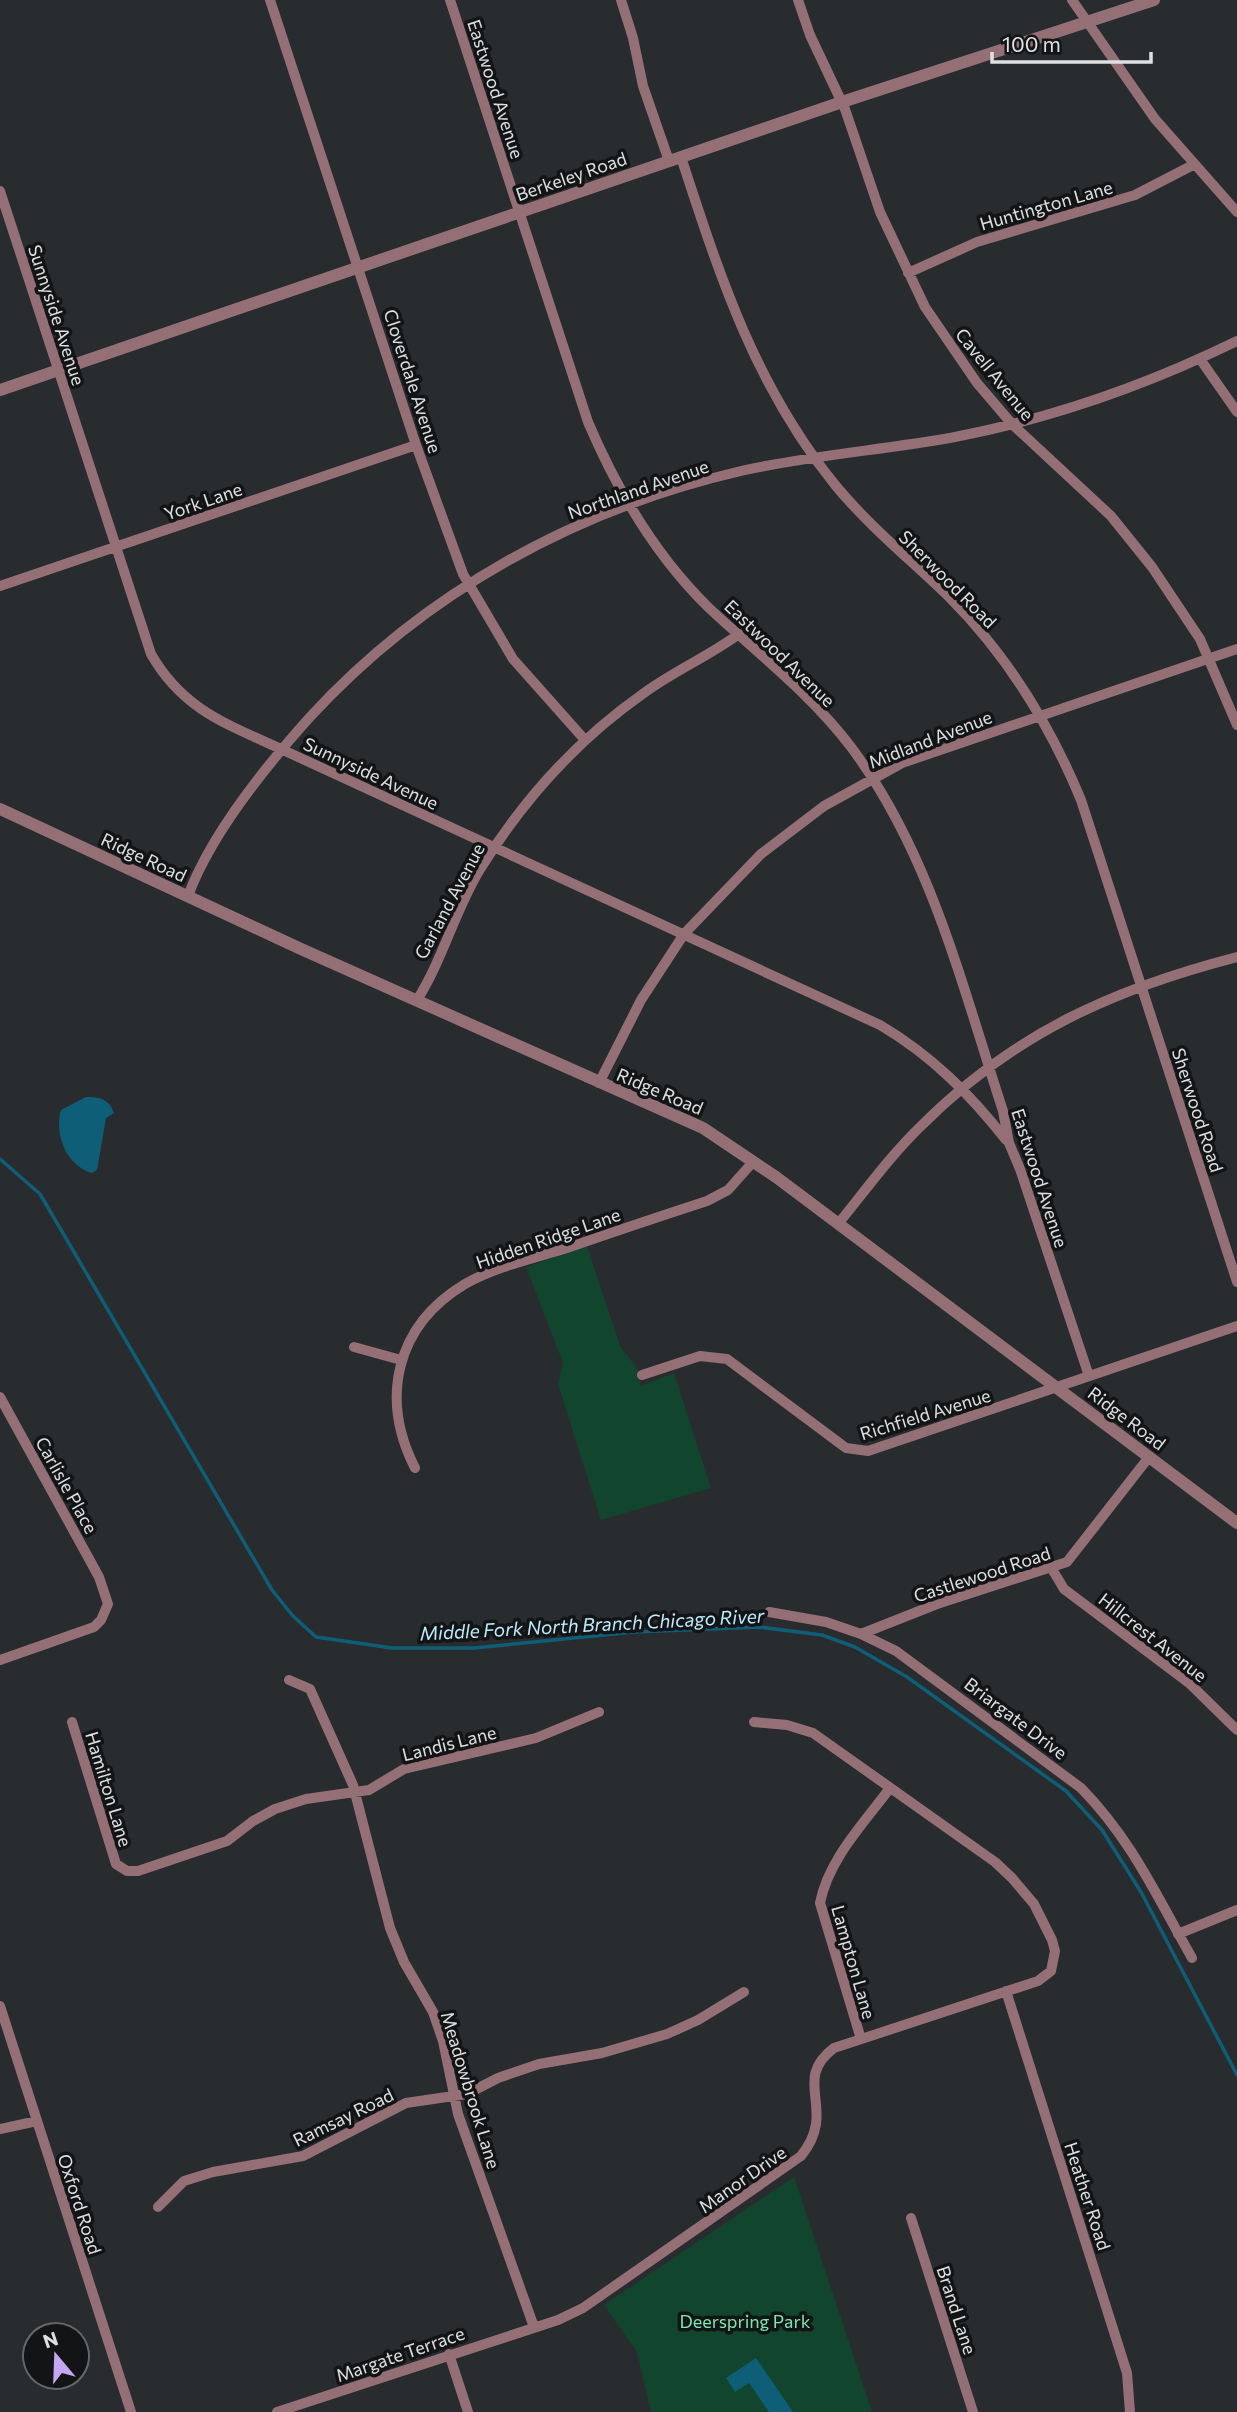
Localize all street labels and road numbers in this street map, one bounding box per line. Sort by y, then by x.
street label: Eastwood Avenue [463,17,529,161]
street label: Berkeley Road [513,147,629,205]
street label: Huntington Lane [977,176,1115,234]
street label: Sunnyside Avenue [24,242,90,388]
street label: Cloverdale Avenue [379,306,447,456]
street label: Cavell Avenue [951,323,1039,425]
street label: Northland Avenue [565,455,711,523]
street label: York Lane [161,477,245,525]
street label: Sherwood Road [895,526,1001,632]
street label: Eastwood Avenue [720,595,840,711]
street label: Midland Avenue [865,705,995,773]
street label: Sunnyside Avenue [300,732,442,814]
street label: Ridge Road [98,828,190,886]
street label: Garland Avenue [409,839,489,963]
street label: Sherwood Road [1168,1045,1228,1175]
street label: Ridge Road [614,1063,706,1119]
street label: Eastwood Avenue [1007,1106,1073,1250]
street label: Hidden Ridge Lane [473,1203,623,1273]
street label: Ridge Road [1084,1382,1170,1454]
street label: Richfield Avenue [857,1384,993,1444]
street label: Carlisle Place [31,1433,103,1537]
street label: Castlewood Road [911,1542,1053,1606]
street label: Hillcrest Avenue [1094,1588,1212,1686]
street label: Briargate Drive [960,1672,1072,1764]
street label: Landis Lane [400,1721,498,1765]
street label: Hamilton Lane [81,1729,137,1849]
street label: Lampton Lane [827,1903,881,2021]
street label: Meadowbrook Lane [437,2009,505,2171]
street label: Ramsay Road [289,2083,397,2151]
street label: Heather Road [1060,2139,1116,2253]
street label: Manor Drive [694,2141,790,2217]
street label: Oxford Road [53,2151,107,2257]
street label: Brand Lane [932,2263,982,2357]
street label: Margate Terrace [333,2322,467,2386]

